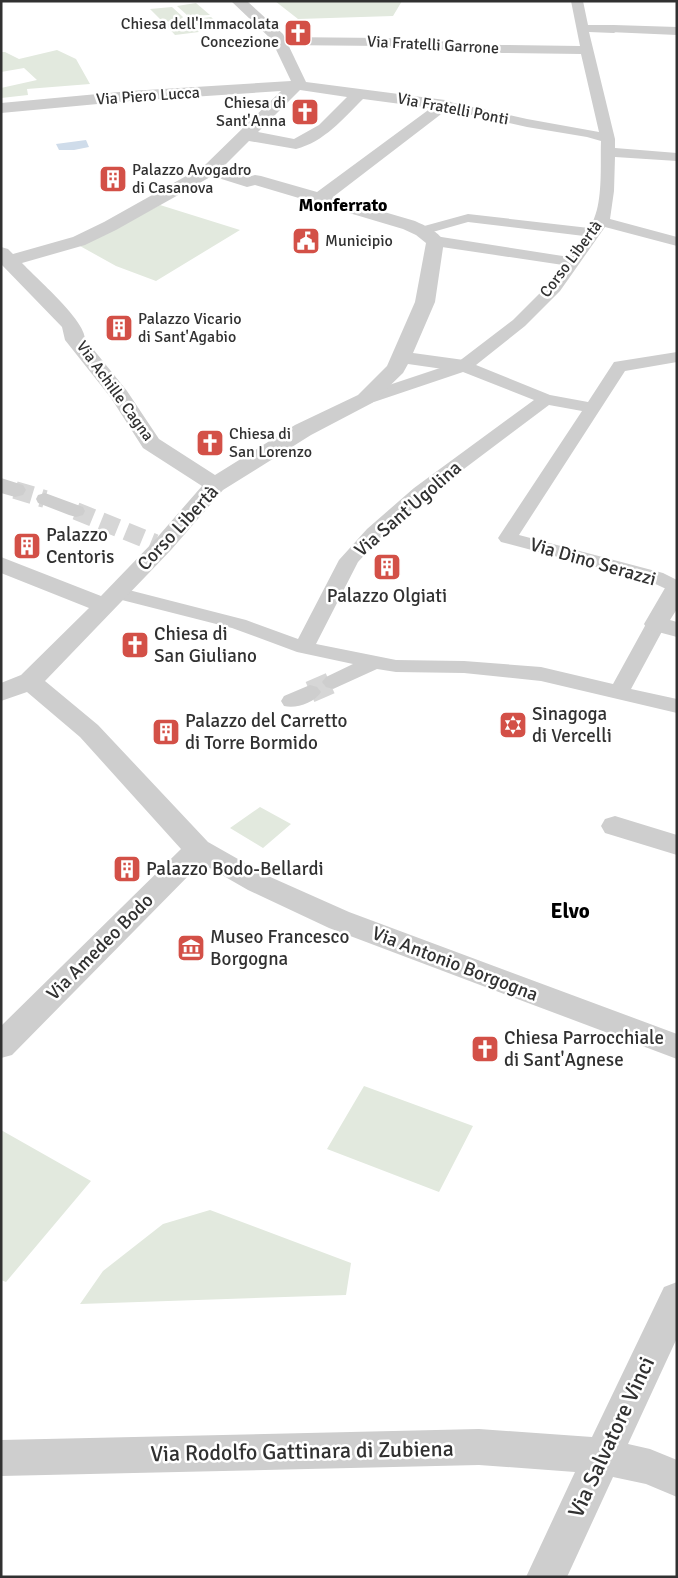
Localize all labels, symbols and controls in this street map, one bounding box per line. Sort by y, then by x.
place label: Chiesa dell'Immacolata Concezione [121,14,279,52]
church icon: Chiesa dell'Immacolata Concezione [283,18,313,48]
street label: Via Fratelli Garrone [366,32,500,58]
street label: Via Piero Lucca [96,82,200,110]
street label: Via Fratelli Ponti [396,88,510,130]
place label: Chiesa di Sant'Anna [216,93,286,131]
church icon: Chiesa di Sant'Anna [290,97,320,127]
place label: Palazzo Avogadro di Casanova [132,160,251,198]
building icon: Palazzo Avogadro di Casanova [98,164,128,194]
district label: Monferrato [299,194,387,216]
street label: Corso Libertà [536,216,606,302]
public building icon: Municipio [291,226,321,256]
place label: Municipio [325,231,393,251]
place label: Palazzo Vicario di Sant'Agabio [138,309,242,347]
building icon: Palazzo Vicario di Sant'Agabio [104,313,134,343]
street label: Via Achille Cagna [72,337,158,445]
place label: Chiesa di San Lorenzo [229,424,312,462]
church icon: Chiesa di San Lorenzo [195,428,225,458]
street label: Via Sant'Ugolina [349,456,467,562]
street label: Corso Libertà [132,480,224,576]
place label: Palazzo Centoris [46,523,114,569]
building icon: Palazzo Centoris [12,531,42,561]
street label: Via Dino Serazzi [527,532,659,592]
building icon: Palazzo Olgiati [372,552,402,582]
place label: Palazzo Olgiati [327,584,447,608]
place label: Chiesa di San Giuliano [154,622,257,668]
church icon: Chiesa di San Giuliano [120,630,150,660]
place label: Sinagoga di Vercelli [532,702,612,748]
place label: Palazzo del Carretto di Torre Bormido [185,709,348,755]
synagogue icon: Sinagoga di Vercelli [498,710,528,740]
building icon: Palazzo del Carretto di Torre Bormido [151,717,181,747]
building icon: Palazzo Bodo-Bellardi [112,854,142,884]
place label: Palazzo Bodo-Bellardi [146,857,324,881]
street label: Via Amedeo Bodo [42,889,158,1005]
district label: Elvo [550,898,590,924]
street label: Via Antonio Borgogna [369,921,541,1007]
place label: Museo Francesco Borgogna [210,925,349,971]
museum icon: Museo Francesco Borgogna [176,933,206,963]
place label: Chiesa Parrocchiale di Sant'Agnese [504,1026,664,1072]
church icon: Chiesa Parrocchiale di Sant'Agnese [470,1034,500,1064]
street label: Via Salvatore Vinci [562,1352,660,1522]
street label: Via Rodolfo Gattinara di Zubiena [150,1435,454,1467]

